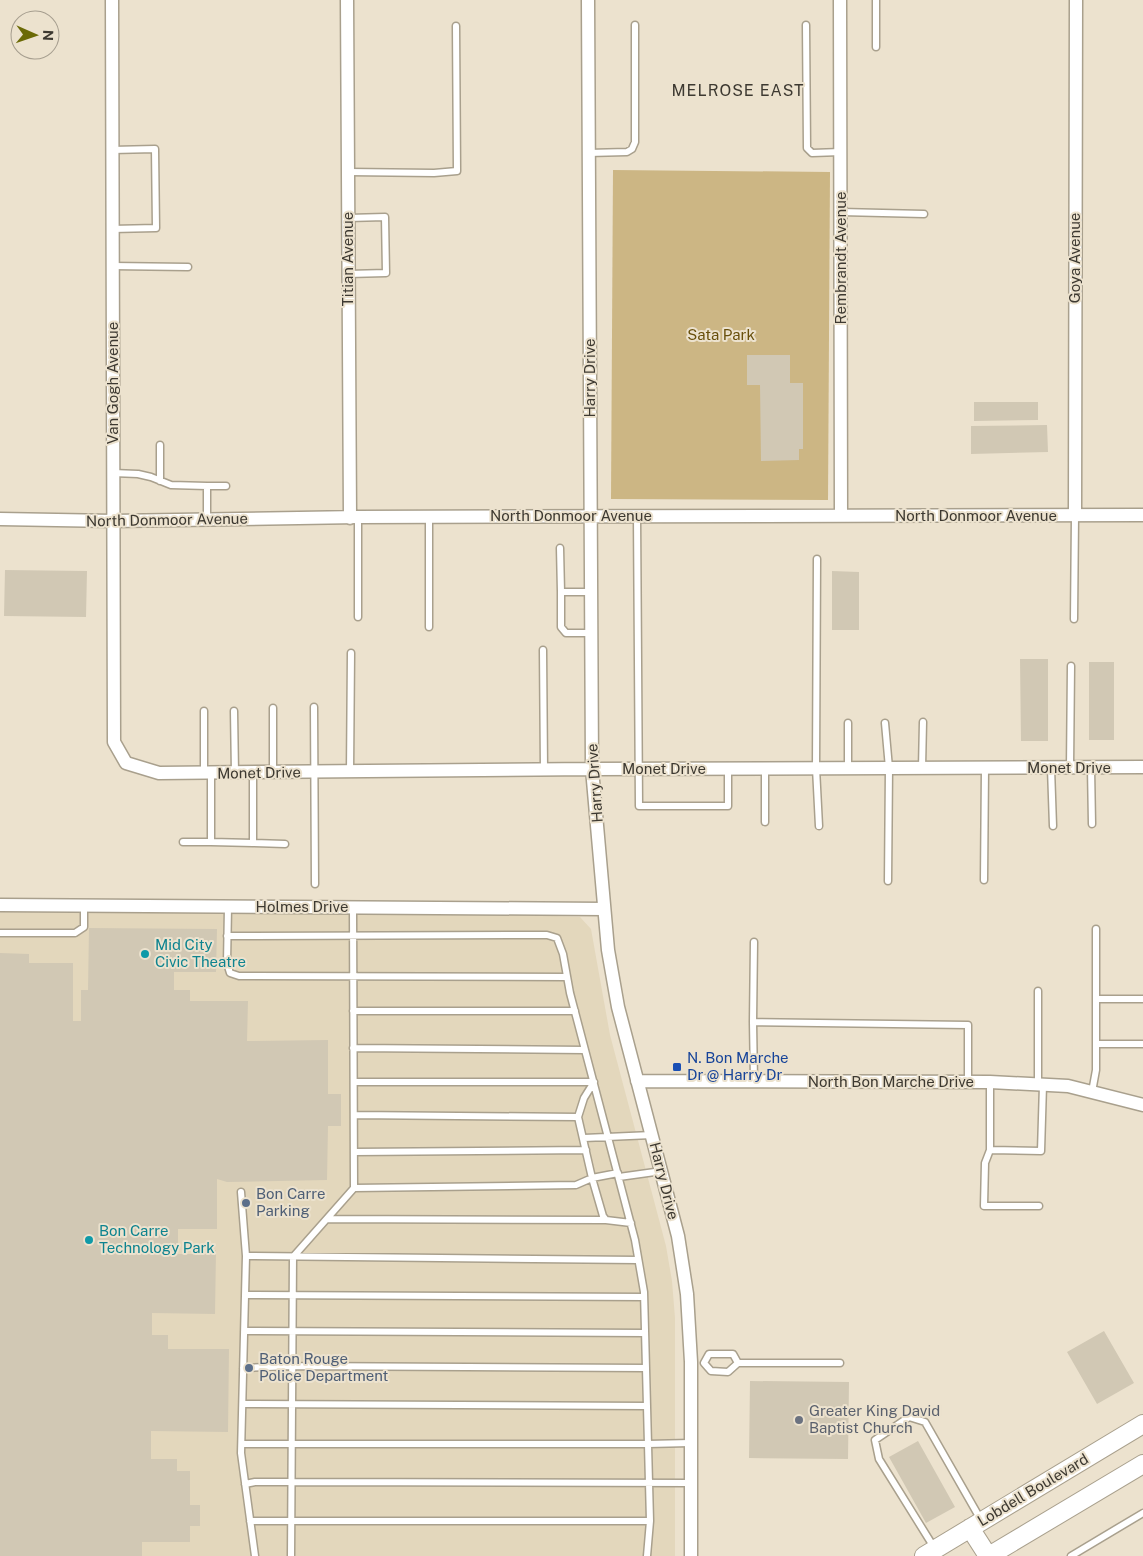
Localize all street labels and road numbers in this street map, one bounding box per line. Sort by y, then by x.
street label: Rembrandt Avenue [832,192,849,324]
street label: Titian Avenue [339,212,356,306]
street label: Goya Avenue [1066,213,1083,303]
street label: Van Gogh Avenue [104,322,121,444]
street label: Harry Drive [581,338,598,418]
street label: North Donmoor Avenue [490,507,652,524]
street label: North Donmoor Avenue [895,507,1057,524]
street label: North Donmoor Avenue [86,510,248,529]
street label: Harry Drive [583,743,606,823]
street label: Monet Drive [1027,759,1111,776]
street label: Monet Drive [622,760,706,777]
street label: Monet Drive [217,763,301,782]
street label: Holmes Drive [256,898,348,915]
street label: North Bon Marche Drive [808,1073,974,1090]
street label: Harry Drive [647,1140,682,1221]
street label: Lobdell Boulevard [974,1450,1091,1529]

